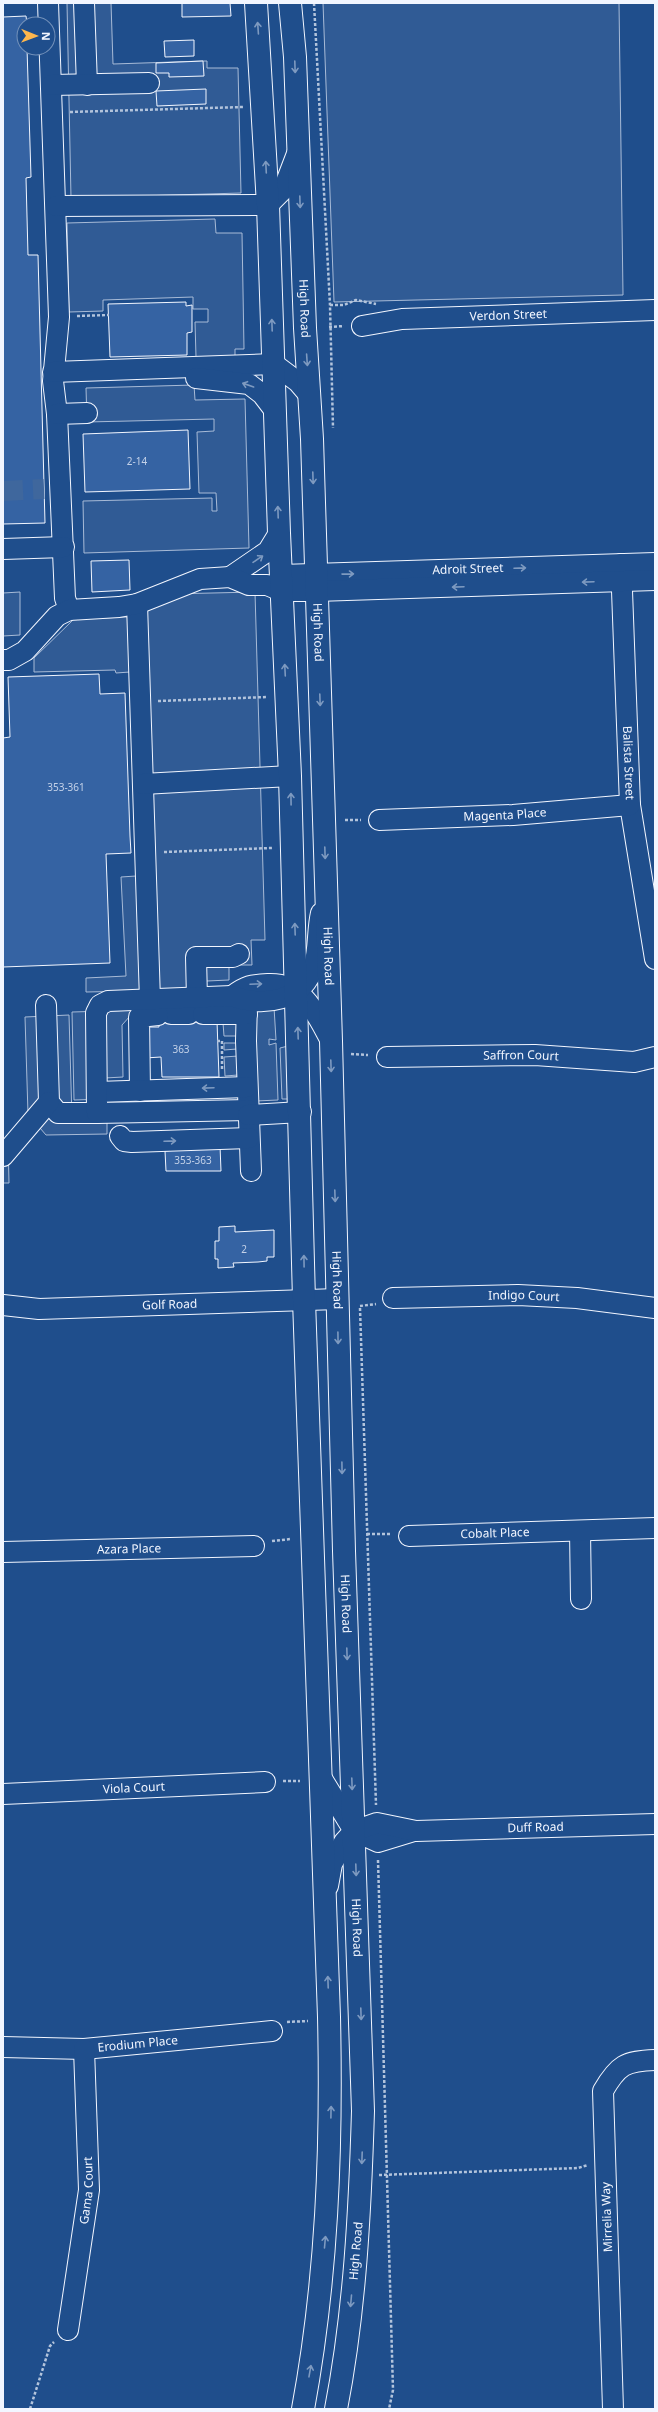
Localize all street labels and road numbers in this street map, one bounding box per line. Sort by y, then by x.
street label: High Road [295,279,315,338]
street label: Verdon Street [469,305,548,325]
street label: Adroit Street [432,559,504,578]
street label: High Road [309,603,328,662]
street label: Balista Street [619,725,639,801]
street label: Magenta Place [463,803,547,825]
street label: High Road [319,926,338,986]
street label: Saffron Court [483,1046,560,1065]
street label: High Road [328,1250,347,1310]
street label: Indigo Court [488,1286,561,1305]
street label: Golf Road [142,1295,198,1314]
street label: Cobalt Place [460,1523,530,1542]
street label: Azara Place [97,1539,162,1558]
street label: High Road [337,1574,356,1634]
street label: Viola Court [102,1778,166,1797]
street label: Duff Road [507,1818,564,1836]
street label: High Road [348,1898,367,1957]
street label: Erodium Place [97,2031,179,2056]
street label: Gama Court [75,2156,97,2225]
street label: Mirrelia Way [597,2181,616,2252]
street label: High Road [344,2221,367,2281]

